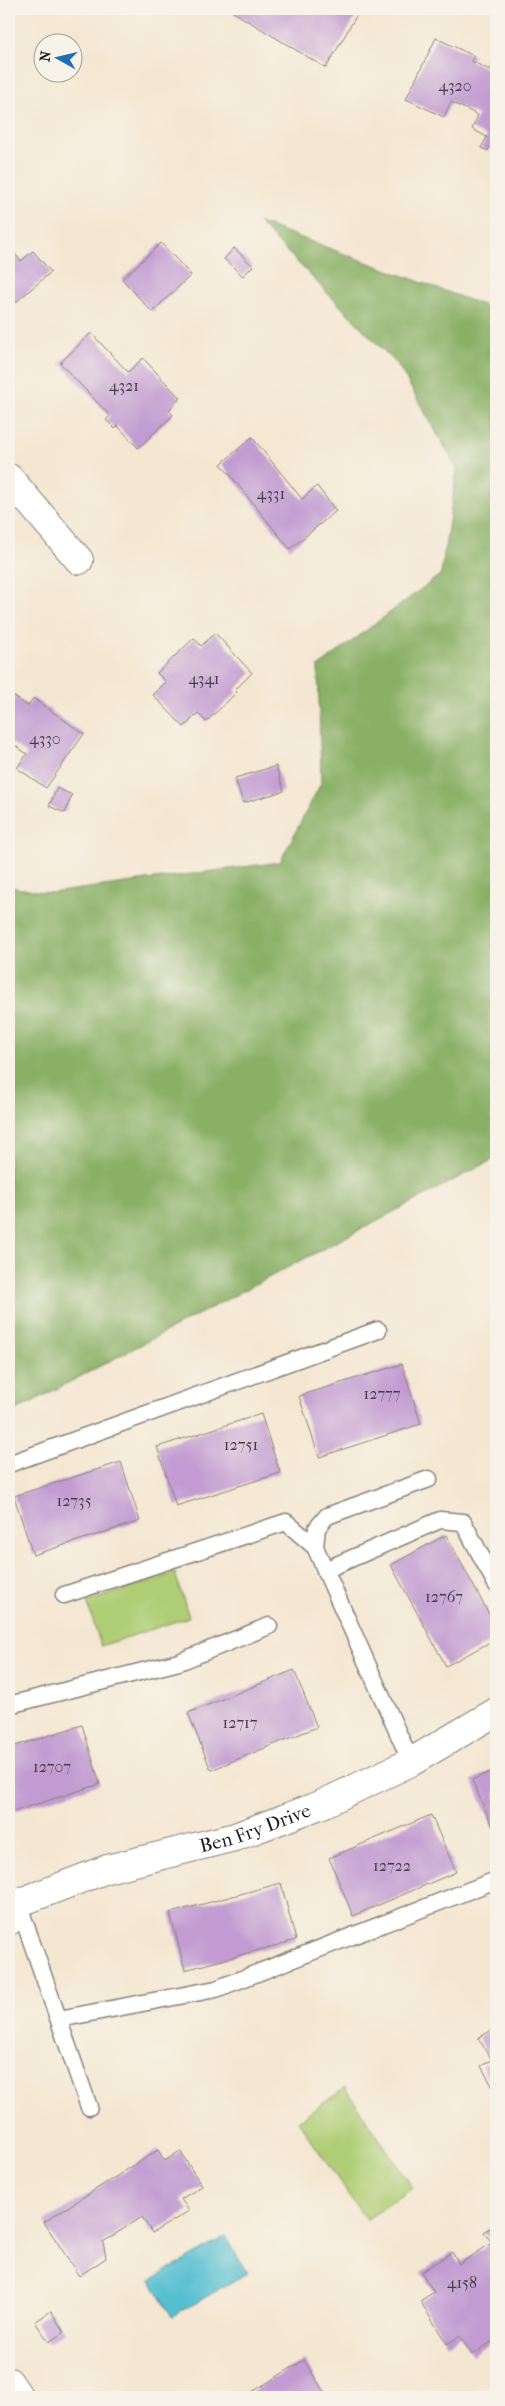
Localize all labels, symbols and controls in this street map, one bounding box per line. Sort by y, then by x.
north arrow [32,32,82,82]
text: N [36,49,55,63]
house number: 4320 [438,76,472,95]
house number: 4321 [109,376,139,395]
house number: 4331 [257,484,285,503]
house number: 4341 [188,669,220,688]
house number: 4330 [29,729,61,748]
house number: 12777 [363,1384,401,1403]
house number: 12751 [224,1435,258,1454]
house number: 12735 [56,1491,92,1510]
house number: 12767 [425,1587,463,1606]
house number: 12717 [222,1713,258,1732]
house number: 12707 [33,1757,71,1776]
street label: Ben Fry Drive [197,1800,314,1857]
house number: 12722 [373,1856,411,1875]
house number: 4158 [447,2273,477,2292]

